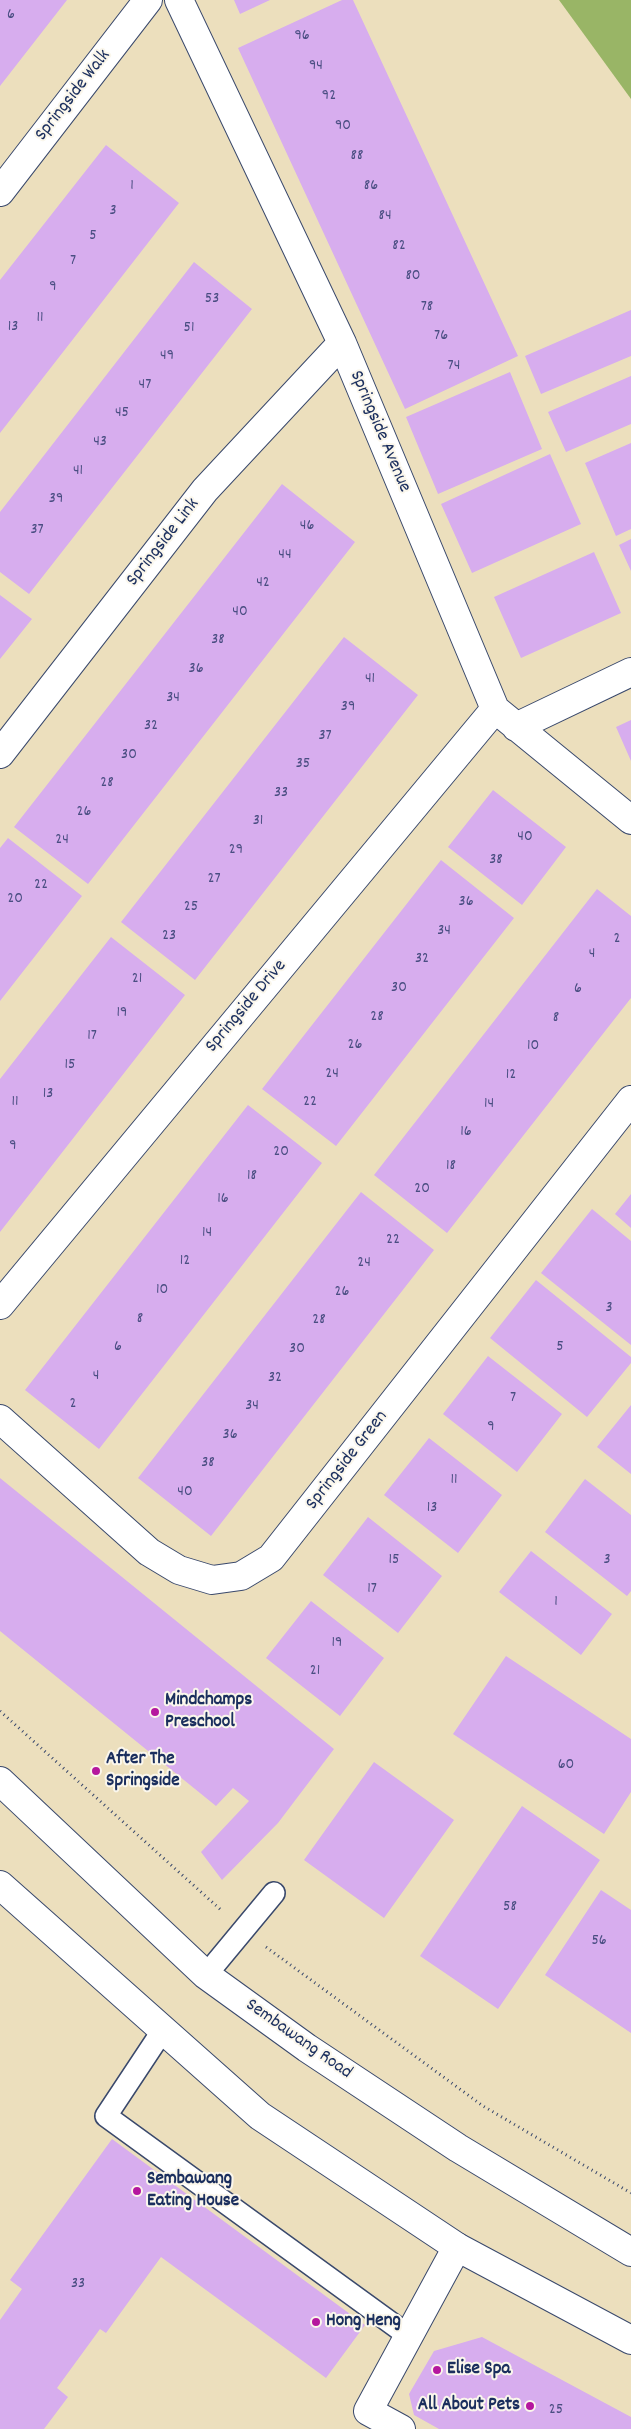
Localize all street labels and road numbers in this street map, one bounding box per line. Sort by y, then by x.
street label: Springside Walk [31,46,117,146]
street label: Springside Avenue [343,368,415,496]
street label: Springside Link [122,494,206,592]
street label: Springside Drive [201,956,293,1058]
street label: Springside Green [302,1407,394,1515]
street label: Sembawang Road [240,1995,356,2085]

